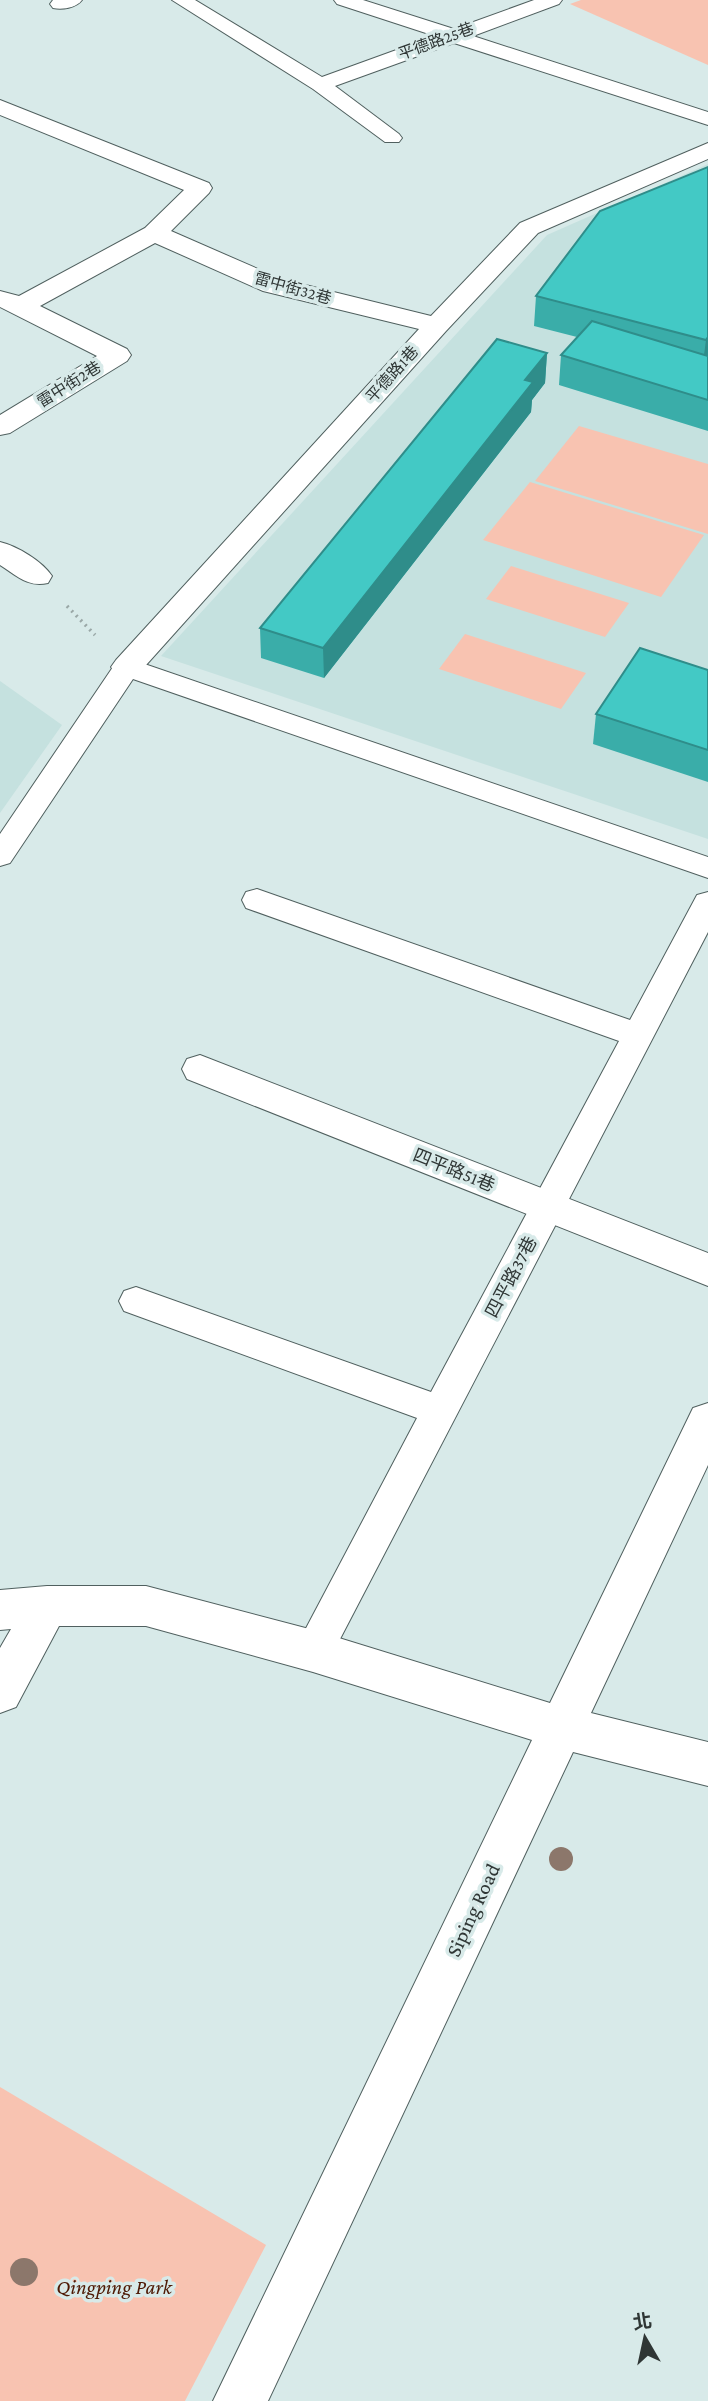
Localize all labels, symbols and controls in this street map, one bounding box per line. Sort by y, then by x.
street label: 平德路25巷 [396,19,476,63]
street label: 雷中街32巷 [253,269,333,307]
street label: 平德路1巷 [362,343,422,405]
street label: 雷中街2巷 [34,358,104,410]
street label: 四平路51巷 [410,1145,498,1195]
street label: 四平路37巷 [481,1233,541,1321]
street label: Siping Road [441,1860,505,1960]
park label: Qingping Park [56,2275,173,2299]
north arrow [610,2303,680,2373]
text: 北 [631,2310,653,2334]

